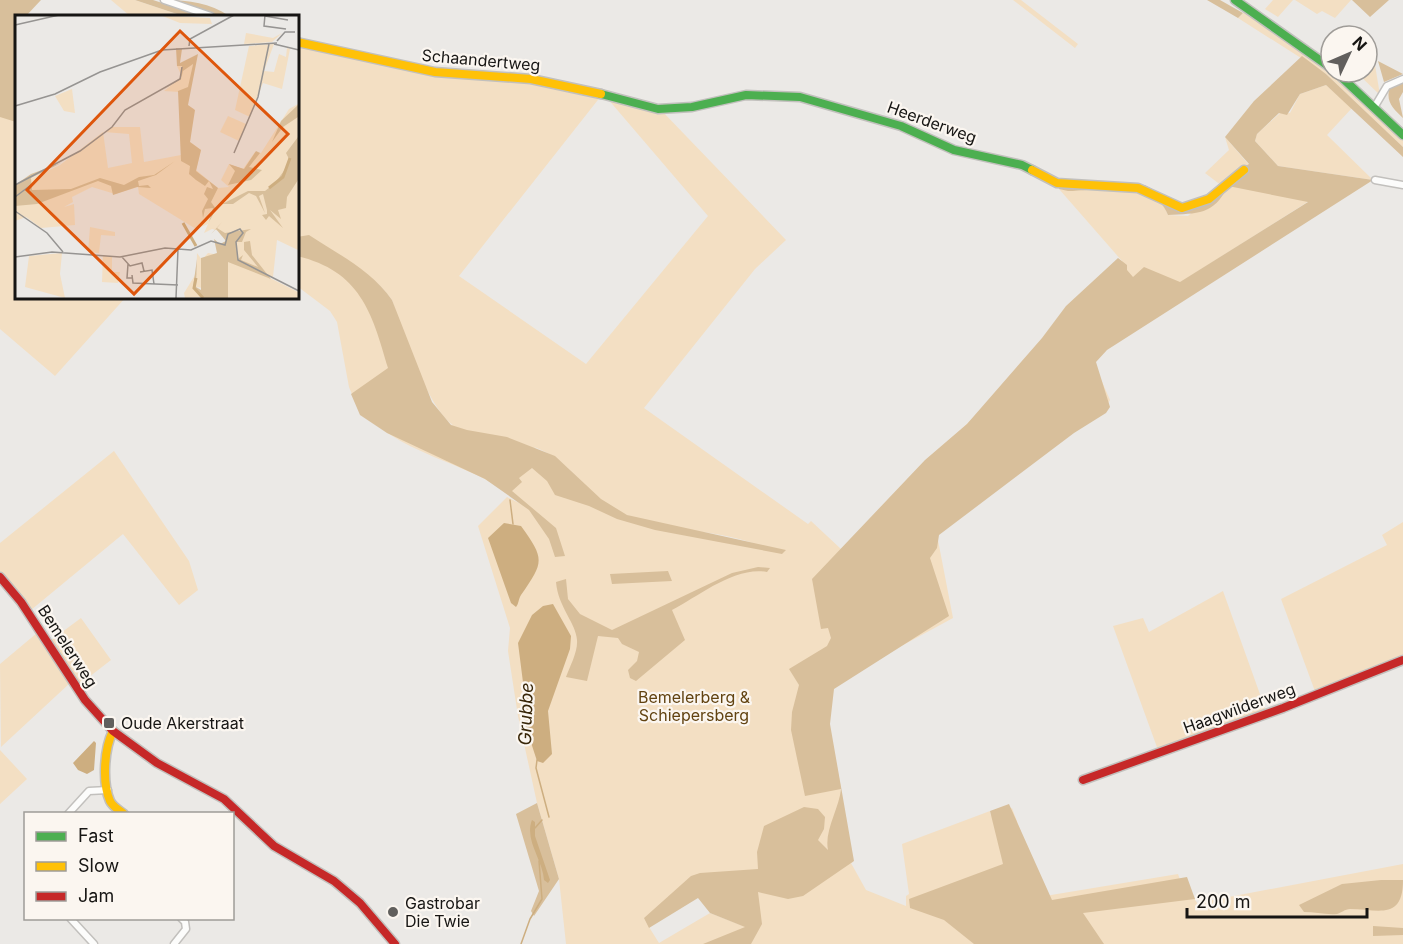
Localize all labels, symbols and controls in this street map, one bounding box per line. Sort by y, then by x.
inset map [15,15,298,298]
north arrow [1319,24,1379,84]
text: N [1348,32,1371,55]
street label: Schaandertweg [421,45,541,75]
street label: Heerderweg [885,97,979,147]
street label: Bemelerweg [34,601,102,691]
street label: Haagwilderweg [1180,678,1298,738]
water label: Grubbe [514,682,537,746]
park label: Bemelerberg & Schiepersberg [638,687,751,725]
place label: Oude Akerstraat [121,713,244,733]
marker: Oude Akerstraat [102,716,116,730]
legend [24,812,234,920]
text: Fast [78,825,114,846]
text: Slow [78,855,119,876]
scale bar [1187,881,1367,919]
text: Jam [78,885,114,906]
text: 200 m [1196,891,1251,912]
place label: Gastrobar Die Twie [405,893,480,931]
marker: Gastrobar Die Twie [386,905,400,919]

